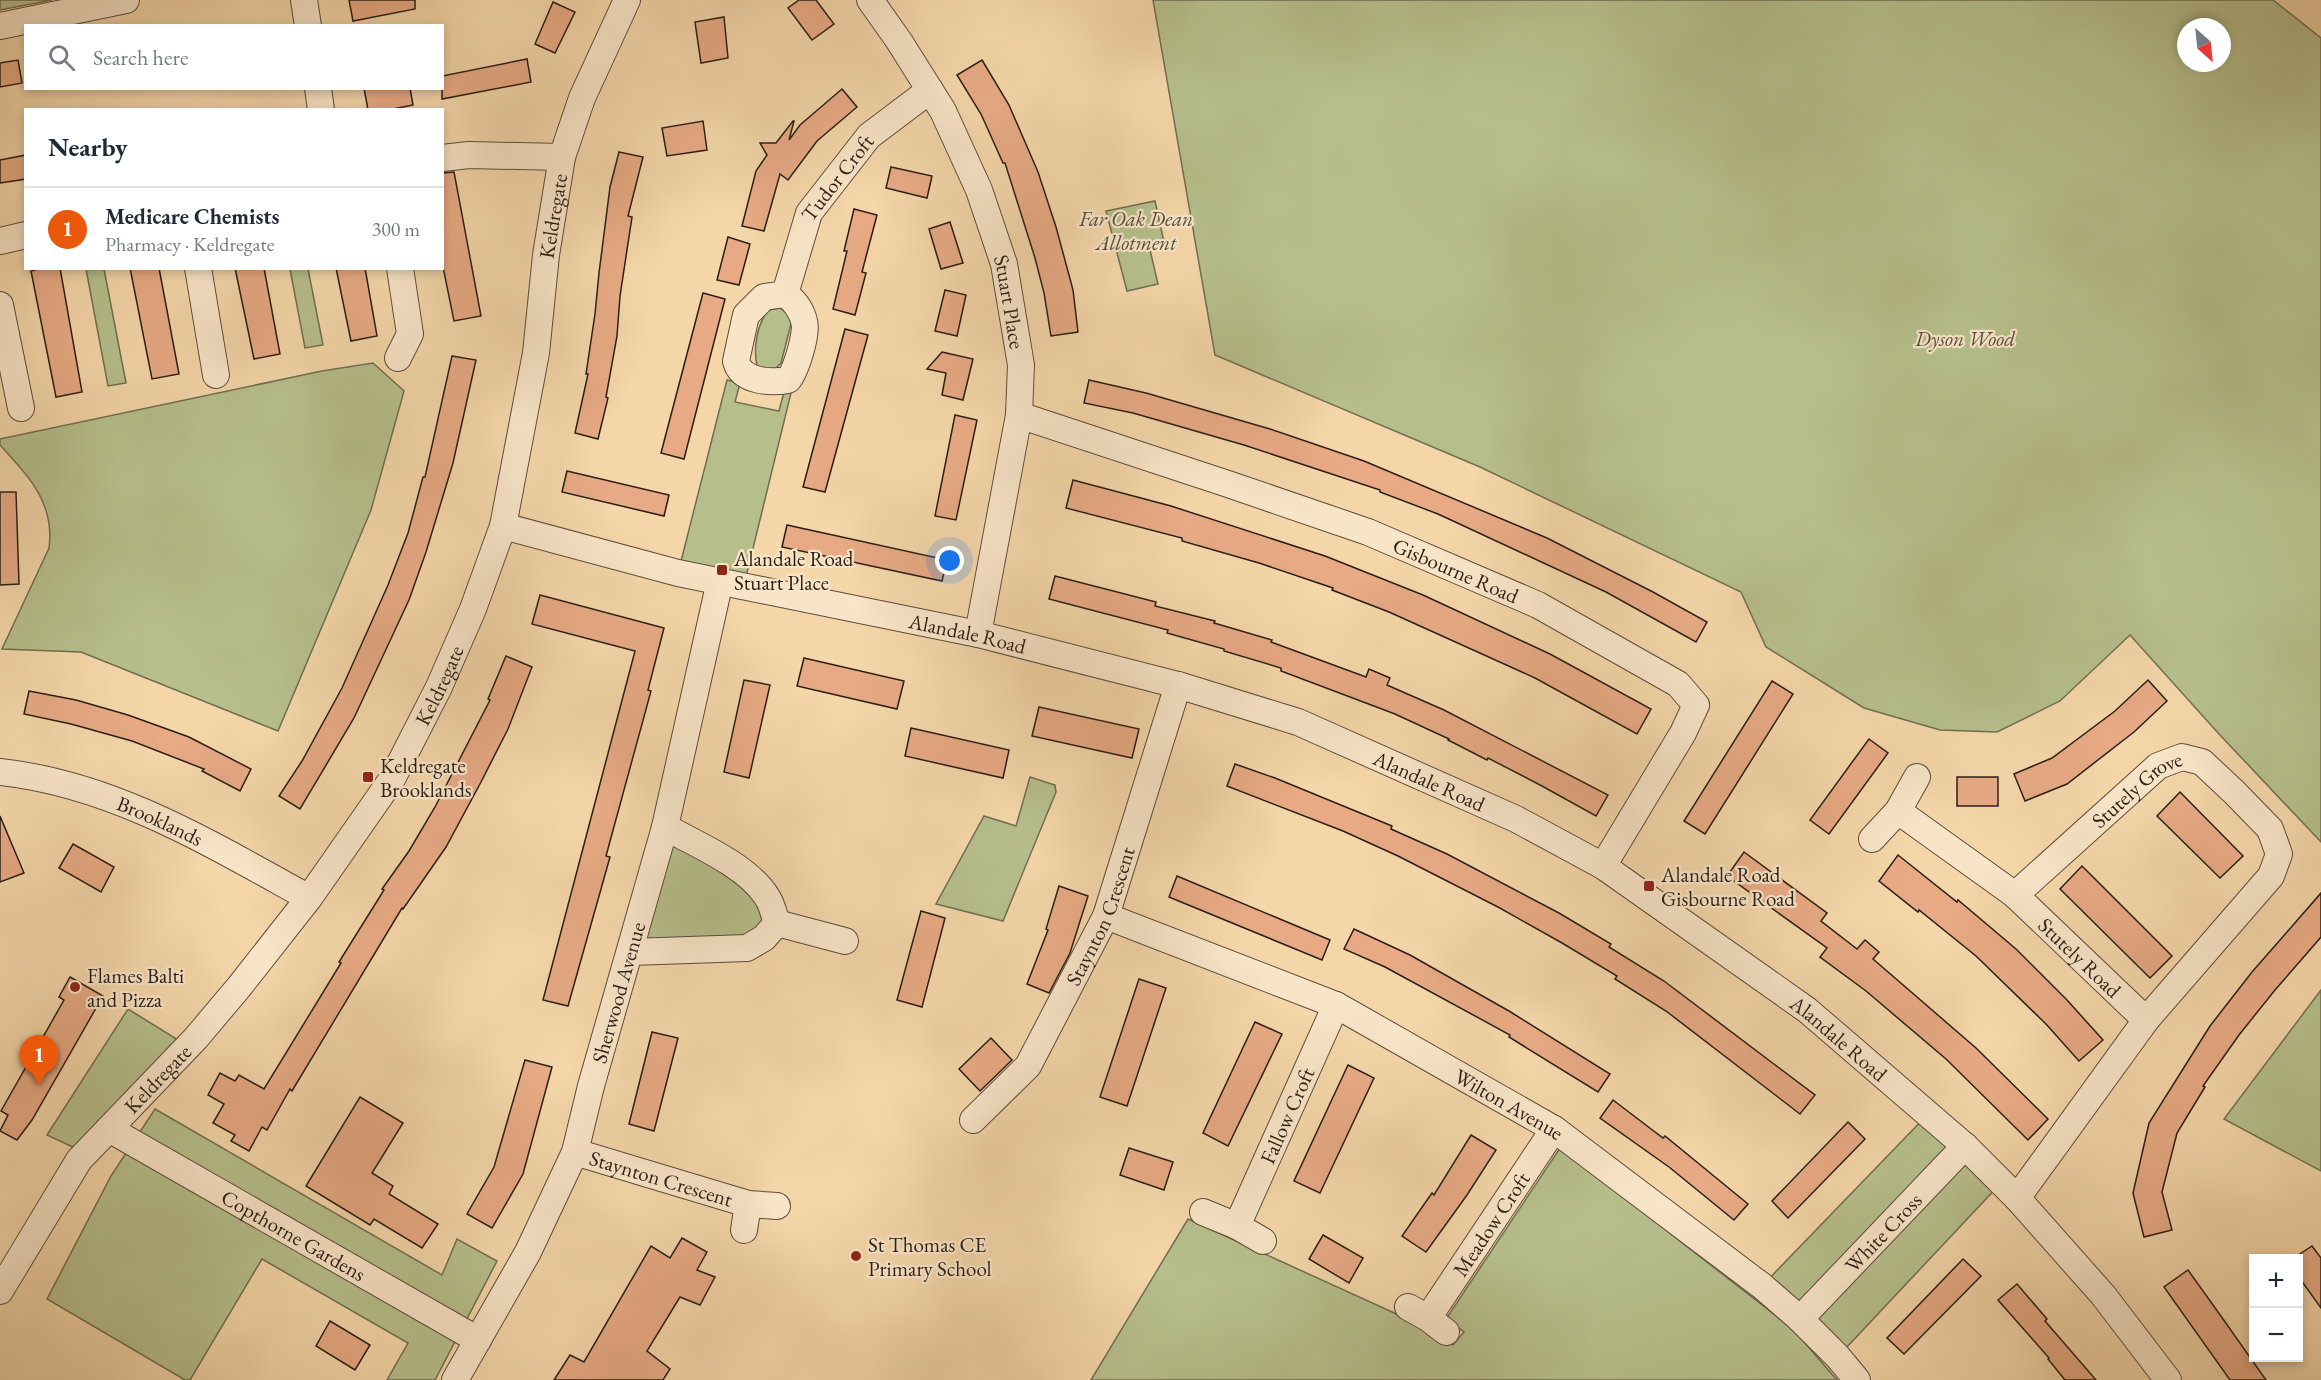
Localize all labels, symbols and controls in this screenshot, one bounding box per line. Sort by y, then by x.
north arrow [2177,18,2231,72]
search box [24,24,444,90]
icon: search [45,41,78,74]
text: Search here [93,43,188,72]
street label: Tudor Croft [794,128,879,226]
text: Nearby [48,130,128,164]
street label: Keldregate [532,171,573,260]
text: Medicare Chemists [105,202,280,231]
park label: Far Oak Dean Allotment [1078,205,1193,256]
text: 1 [62,216,73,242]
text: 300 m [372,216,420,242]
text: Pharmacy · Keldregate [105,231,275,257]
street label: Stuart Place [988,251,1032,351]
park label: Dyson Wood [1914,325,2015,352]
street label: Gisbourne Road [1389,531,1523,609]
place label: Alandale Road Stuart Place [733,545,854,596]
your location [935,546,964,575]
marker: Alandale Road Stuart Place [715,563,729,577]
street label: Alandale Road [906,607,1030,659]
street label: Keldregate [408,641,469,730]
street label: Alandale Road [1368,743,1490,817]
street label: Stutely Grove [2085,745,2186,833]
place label: Keldregate Brooklands [380,752,472,803]
marker: Keldregate Brooklands [361,770,375,784]
street label: Brooklands [113,789,208,852]
street label: Staynton Crescent [1059,843,1140,990]
place label: Alandale Road Gisbourne Road [1660,861,1795,912]
marker: Alandale Road Gisbourne Road [1642,879,1656,893]
street label: Stutely Road [2033,911,2128,1003]
street label: Sherwood Avenue [585,919,651,1066]
place label: Flames Balti and Pizza [87,962,184,1013]
marker: Flames Balti and Pizza [68,980,82,994]
street label: Alandale Road [1784,988,1894,1087]
pin: 1 [20,1036,58,1085]
street label: Keldregate [118,1038,197,1119]
street label: Wilton Avenue [1450,1062,1570,1145]
street label: Fallow Croft [1253,1063,1320,1168]
street label: Staynton Crescent [586,1144,736,1212]
street label: Meadow Croft [1446,1166,1536,1281]
street label: Copthorne Gardens [217,1183,371,1287]
street label: White Cross [1838,1186,1927,1278]
place label: St Thomas CE Primary School [868,1231,992,1282]
marker: St Thomas CE Primary School [849,1249,863,1263]
map controls [2249,1254,2303,1362]
button: + [2249,1254,2303,1308]
button: − [2249,1308,2303,1362]

